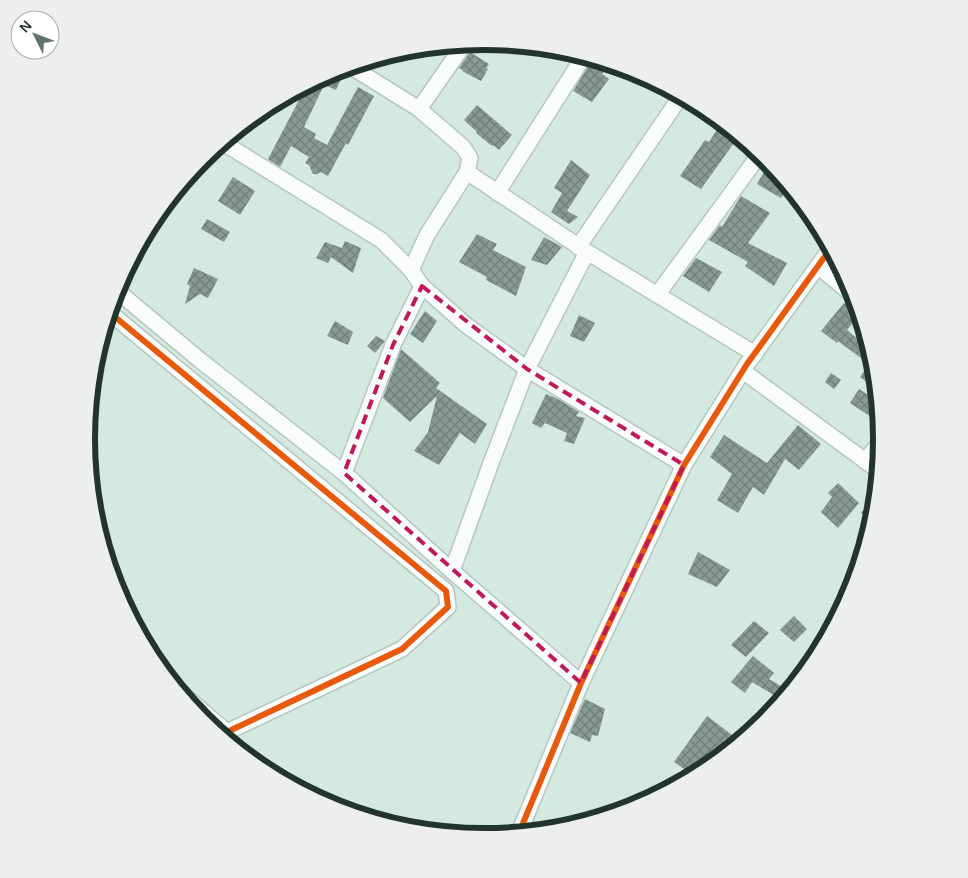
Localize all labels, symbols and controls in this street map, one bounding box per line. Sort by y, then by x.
north arrow [10,10,60,60]
text: N [16,17,35,35]

